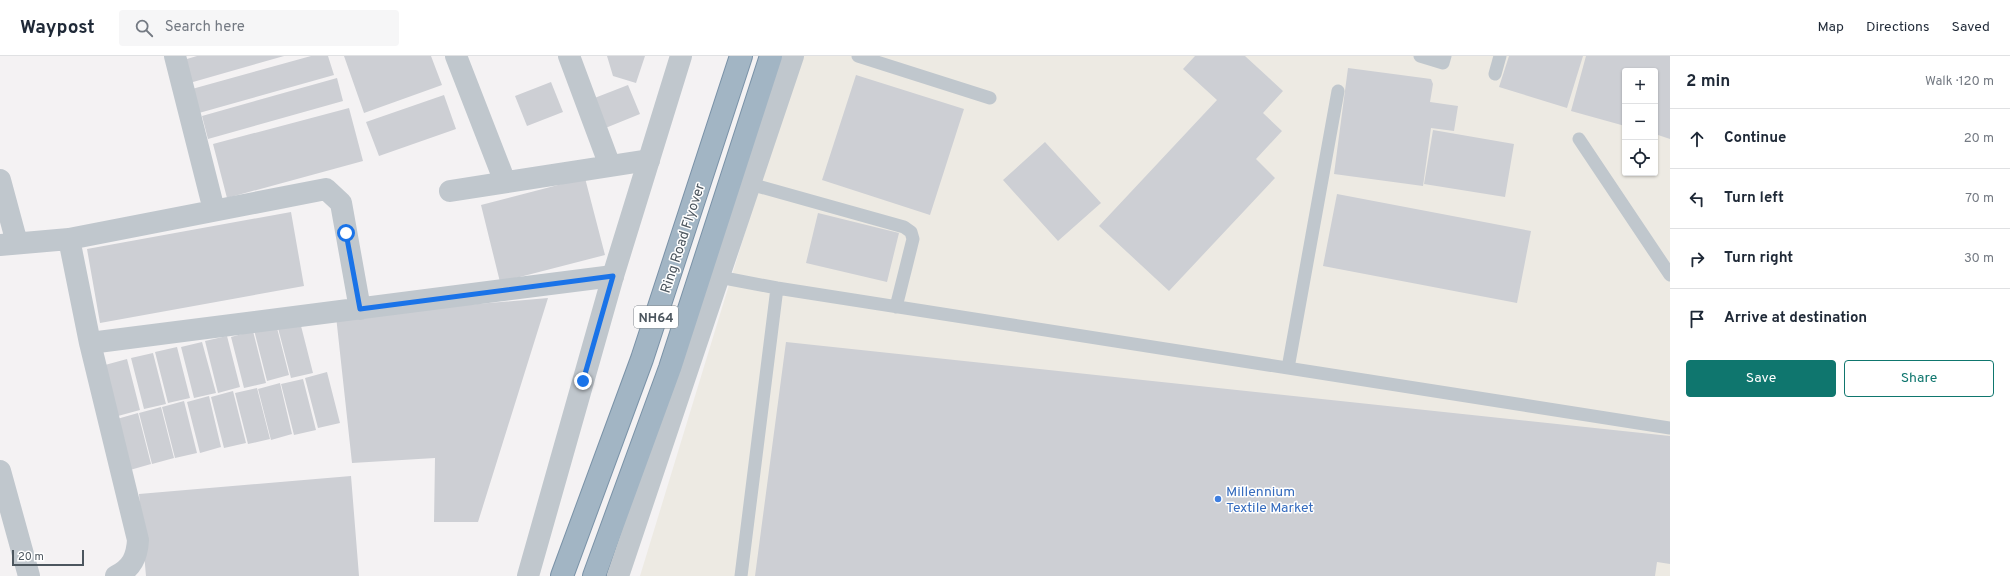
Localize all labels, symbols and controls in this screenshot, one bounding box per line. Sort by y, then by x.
search box [119,10,399,46]
text: Waypost [20,16,95,40]
icon: search [133,17,155,39]
text: Search here [165,18,245,37]
text: Map [1818,19,1844,36]
text: Directions [1866,19,1930,36]
text: Saved [1952,19,1990,36]
map controls [1622,68,1658,176]
button: + [1622,68,1658,104]
text: 2 min [1686,71,1730,93]
text: Walk · 120 m [1925,74,1994,90]
button: − [1622,104,1658,140]
icon: ahead [1686,128,1708,150]
text: Continue [1724,129,1786,148]
text: 20 m [1964,131,1994,147]
button: locate [1622,140,1658,176]
street label: Ring Road Flyover [658,181,709,296]
icon: left [1686,188,1708,210]
text: Turn left [1724,189,1784,208]
text: 70 m [1965,191,1994,207]
route start [337,224,355,242]
icon: right [1686,248,1708,270]
text: Turn right [1724,249,1793,268]
text: 30 m [1964,251,1994,267]
road number: NH64 [634,306,678,328]
icon: arrive [1686,308,1708,330]
text: Arrive at destination [1724,309,1867,328]
button: Save [1686,360,1836,397]
button: Share [1844,360,1994,397]
route end [574,372,592,390]
place label: Millennium Textile Market [1226,484,1314,517]
marker: Millennium Textile Market [1213,494,1223,504]
scale bar [12,548,84,567]
text: 20 m [18,550,44,564]

